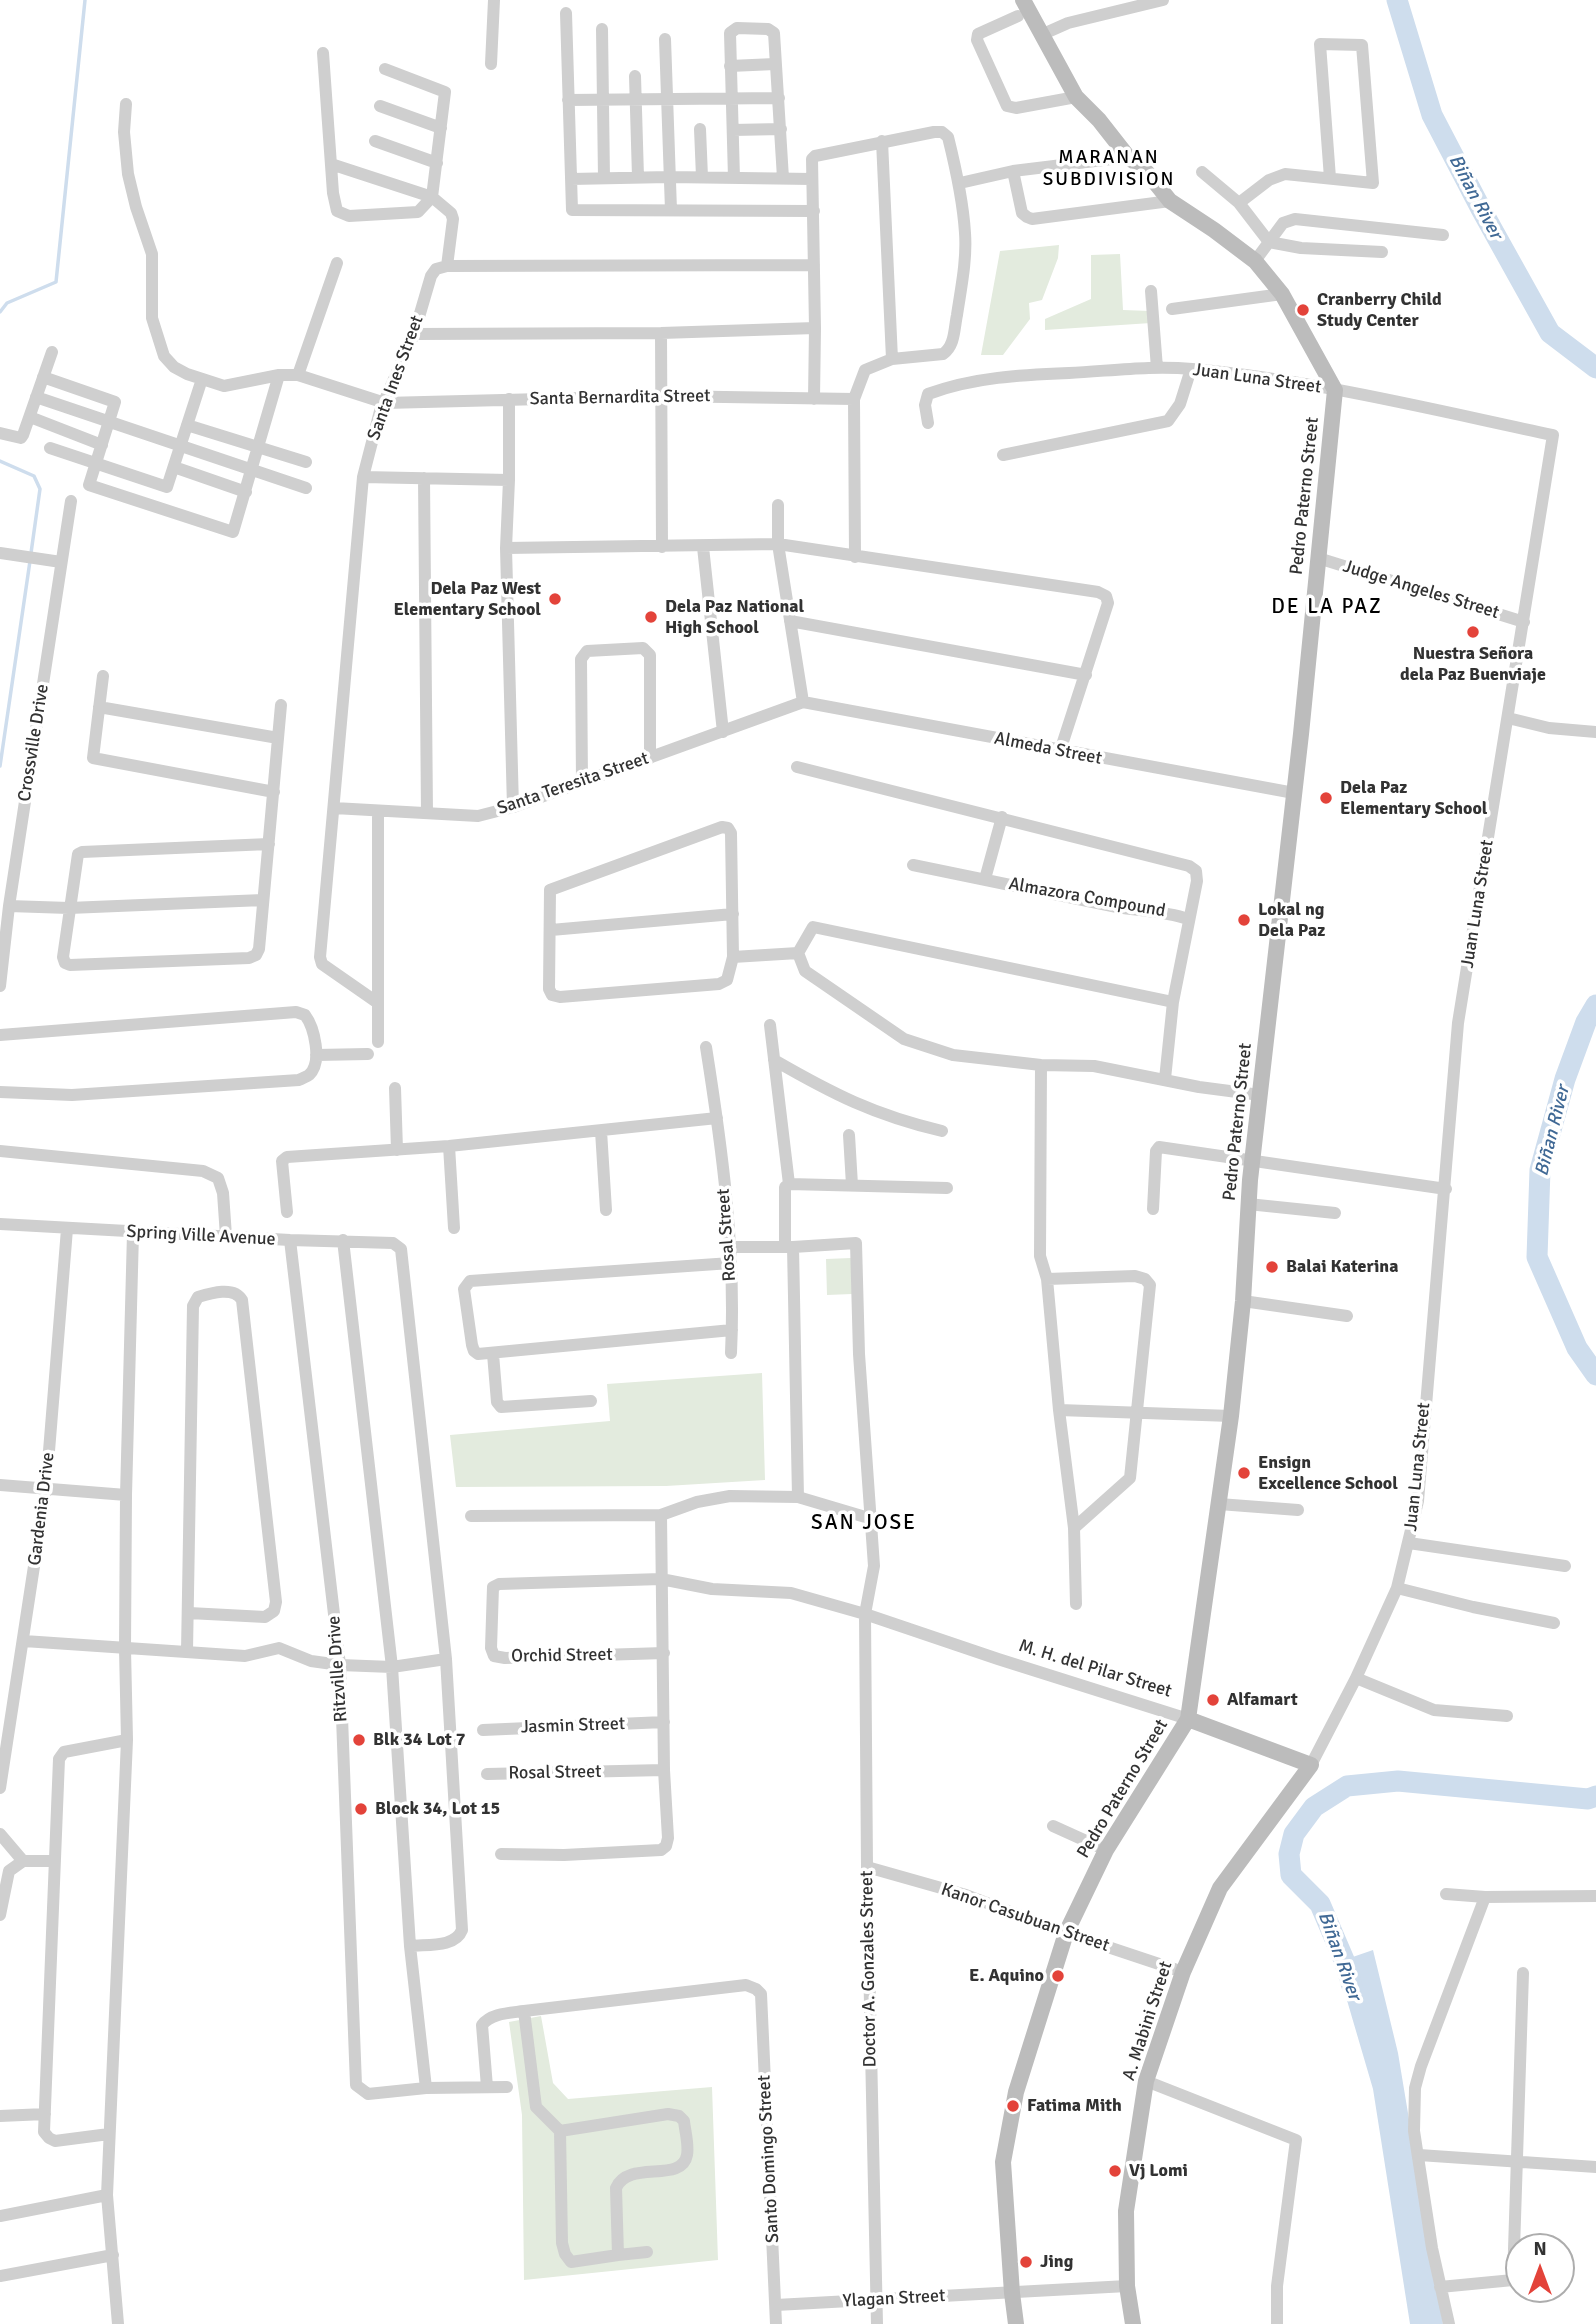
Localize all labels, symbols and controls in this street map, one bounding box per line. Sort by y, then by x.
district label: MARANAN SUBDIVISION [1044,147,1174,191]
water label: Biñan River [1443,151,1507,243]
place label: Cranberry Child Study Center [1317,289,1442,332]
marker: Cranberry Child Study Center [1295,302,1311,318]
street label: Santa Ines Street [363,313,429,443]
street label: Juan Luna Street [1191,359,1323,399]
street label: Santa Bernardita Street [529,386,711,410]
street label: Pedro Paterno Street [1286,416,1324,576]
street label: Judge Angeles Street [1340,556,1502,624]
place label: Dela Paz West Elementary School [394,578,541,620]
marker: Dela Paz West Elementary School [547,591,563,607]
district label: DE LA PAZ [1272,594,1382,620]
place label: Dela Paz National High School [665,596,804,638]
marker: Dela Paz National High School [643,609,659,625]
marker: Nuestra Señora dela Paz Buenviaje [1465,624,1481,640]
place label: Nuestra Señora dela Paz Buenviaje [1400,643,1546,686]
street label: Crossville Drive [14,683,54,803]
street label: Almeda Street [992,728,1104,770]
street label: Santa Teresita Street [494,748,652,820]
place label: Dela Paz Elementary School [1340,777,1487,820]
marker: Dela Paz Elementary School [1318,790,1334,806]
street label: Juan Luna Street [1457,838,1499,970]
street label: Almazora Compound [1007,874,1167,922]
place label: Lokal ng Dela Paz [1258,899,1325,942]
marker: Lokal ng Dela Paz [1236,912,1252,928]
street label: Pedro Paterno Street [1219,1042,1257,1202]
water label: Biñan River [1531,1083,1575,1179]
street label: Rosal Street [713,1188,741,1282]
street label: Spring Ville Avenue [126,1221,276,1251]
place label: Balai Katerina [1286,1256,1398,1278]
marker: Balai Katerina [1264,1259,1280,1275]
street label: Juan Luna Street [1400,1402,1436,1532]
street label: Gardenia Drive [24,1451,60,1567]
place label: Ensign Excellence School [1258,1452,1398,1494]
marker: Ensign Excellence School [1236,1465,1252,1481]
district label: SAN JOSE [812,1510,916,1536]
street label: Ritzville Drive [324,1615,352,1723]
street label: M. H. del Pilar Street [1016,1635,1174,1703]
street label: Orchid Street [511,1644,613,1668]
place label: Alfamart [1227,1689,1298,1711]
marker: Alfamart [1205,1692,1221,1708]
street label: Jasmin Street [520,1713,626,1739]
street label: Pedro Paterno Street [1073,1716,1173,1862]
place label: Blk 34 Lot 7 [373,1729,466,1751]
marker: Blk 34 Lot 7 [351,1732,367,1748]
street label: Rosal Street [508,1761,602,1785]
place label: Block 34, Lot 15 [375,1798,500,1820]
marker: Block 34, Lot 15 [353,1801,369,1817]
street label: Doctor A. Gonzales Street [856,1870,882,2068]
street label: Kanor Casubuan Street [938,1879,1112,1957]
water label: Biñan River [1312,1909,1366,2003]
street label: A. Mabini Street [1119,1959,1177,2083]
place label: E. Aquino [969,1965,1044,1987]
marker: E. Aquino [1050,1968,1066,1984]
street label: Santo Domingo Street [754,2074,784,2244]
place label: Fatima Mith [1027,2095,1122,2117]
marker: Fatima Mith [1005,2098,1021,2114]
place label: Vj Lomi [1129,2160,1188,2182]
marker: Vj Lomi [1107,2163,1123,2179]
north arrow [1505,2233,1575,2303]
text: N [1533,2237,1547,2261]
place label: Jing [1040,2251,1073,2273]
marker: Jing [1018,2254,1034,2270]
street label: Ylagan Street [842,2286,946,2312]

